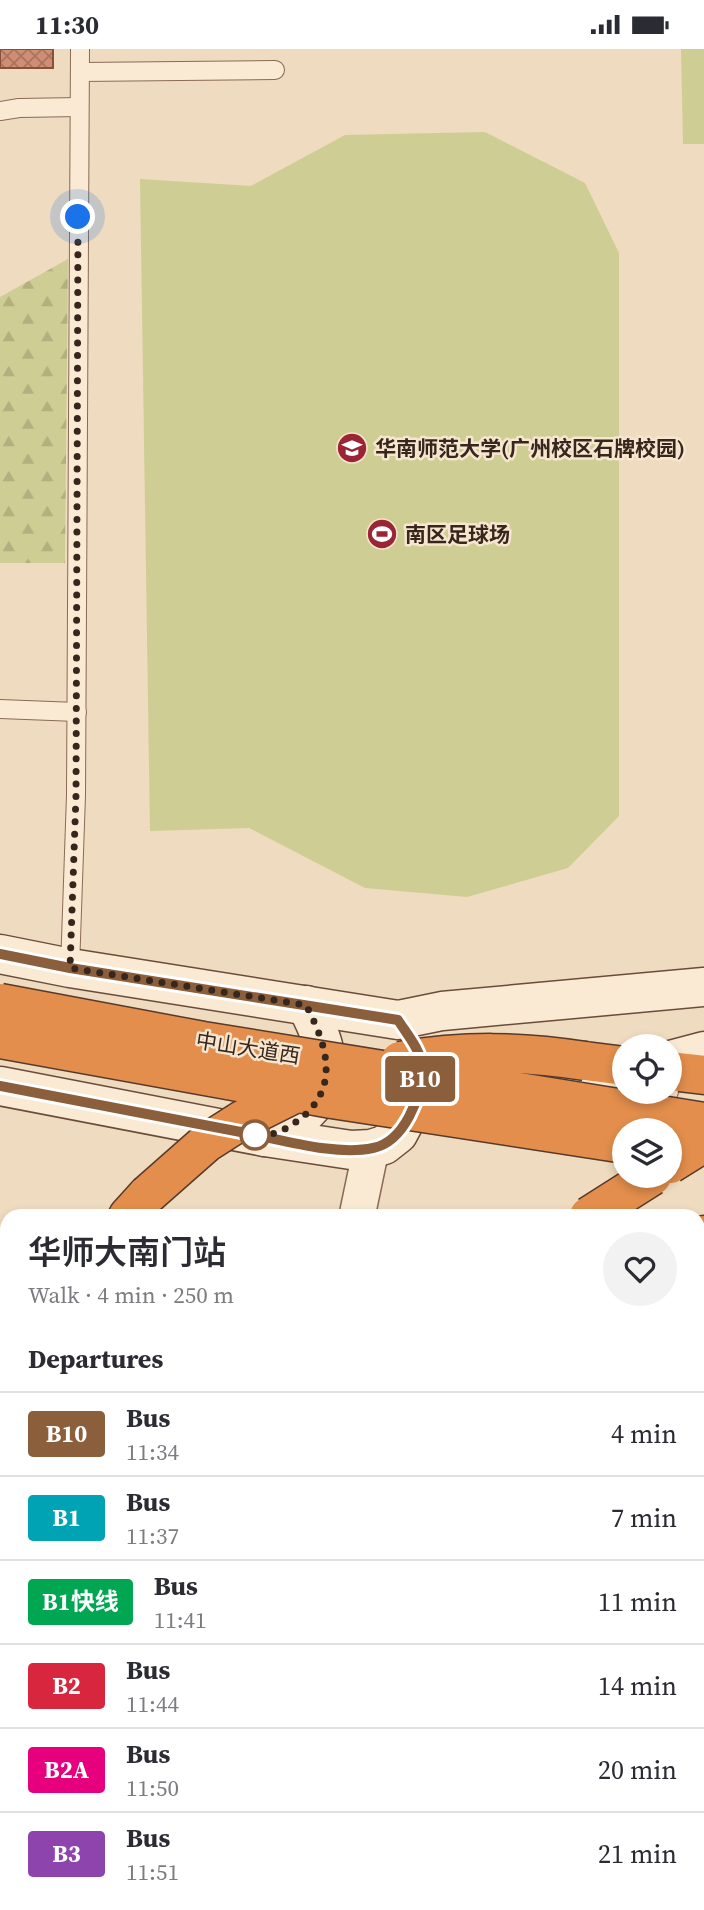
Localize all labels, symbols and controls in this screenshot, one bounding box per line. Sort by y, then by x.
text: 11:30 [35,7,99,43]
your location [60,199,95,234]
school or university icon: 华南师范大学(广州校区石牌校园) [335,431,369,465]
place label: 华南师范大学(广州校区石牌校园) [375,434,685,463]
sports icon: 南区足球场 [365,517,399,551]
place label: 南区足球场 [405,520,510,549]
street label: 中山大道西 [194,1025,302,1071]
map controls [612,1034,682,1188]
button: locate [612,1034,682,1104]
line badge: B10 [380,1056,460,1102]
text: B10 [399,1062,441,1095]
button: layers [612,1118,682,1188]
unlabelled marker [240,1120,270,1150]
text: 华师大南门站 [28,1230,226,1275]
button: heart [603,1232,677,1306]
text: Walk · 4 min · 250 m [28,1279,234,1311]
text: Departures [28,1341,163,1377]
text: Bus [126,1400,170,1436]
text: 4 min [611,1416,677,1452]
text: B10 [46,1417,87,1450]
text: 11:34 [126,1436,179,1468]
text: Bus [126,1484,170,1520]
text: 7 min [611,1500,677,1536]
text: B1 [52,1501,81,1534]
text: 11:37 [126,1520,179,1552]
text: Bus [154,1568,198,1604]
text: 11 min [598,1584,677,1620]
text: B1快线 [42,1585,119,1618]
text: 11:41 [154,1604,207,1636]
text: Bus [126,1652,170,1688]
text: 14 min [598,1668,677,1704]
text: B2 [52,1669,81,1702]
text: 11:44 [126,1688,179,1720]
text: Bus [126,1736,170,1772]
text: 20 min [598,1752,677,1788]
text: B2A [44,1753,89,1786]
text: 11:50 [126,1772,179,1804]
text: Bus [126,1820,170,1856]
text: 21 min [598,1836,677,1872]
text: B3 [52,1837,81,1870]
text: 11:51 [126,1856,179,1888]

